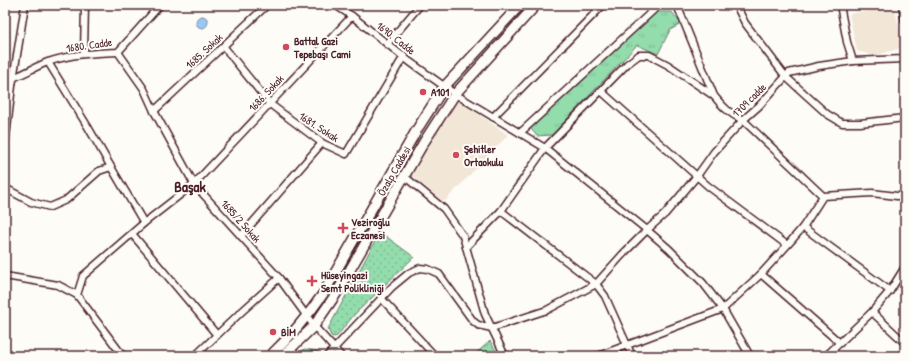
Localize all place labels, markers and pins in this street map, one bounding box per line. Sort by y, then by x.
place label: Battal Gazi Tepebaşı Cami [293,34,351,62]
marker: Battal Gazi Tepebaşı Cami [281,42,291,52]
place label: A101 [431,85,449,99]
marker: A101 [418,87,428,97]
place label: Şehitler Ortaokulu [464,142,504,169]
marker: Şehitler Ortaokulu [451,150,461,160]
place label: Veziroğlu Eczanesi [351,215,390,242]
marker: Veziroğlu Eczanesi [338,223,348,233]
place label: Hüseyingazi Semt Polikliniği [321,268,384,296]
marker: Hüseyingazi Semt Polikliniği [306,275,318,287]
place label: BİM [281,325,296,339]
marker: BİM [268,327,278,337]

